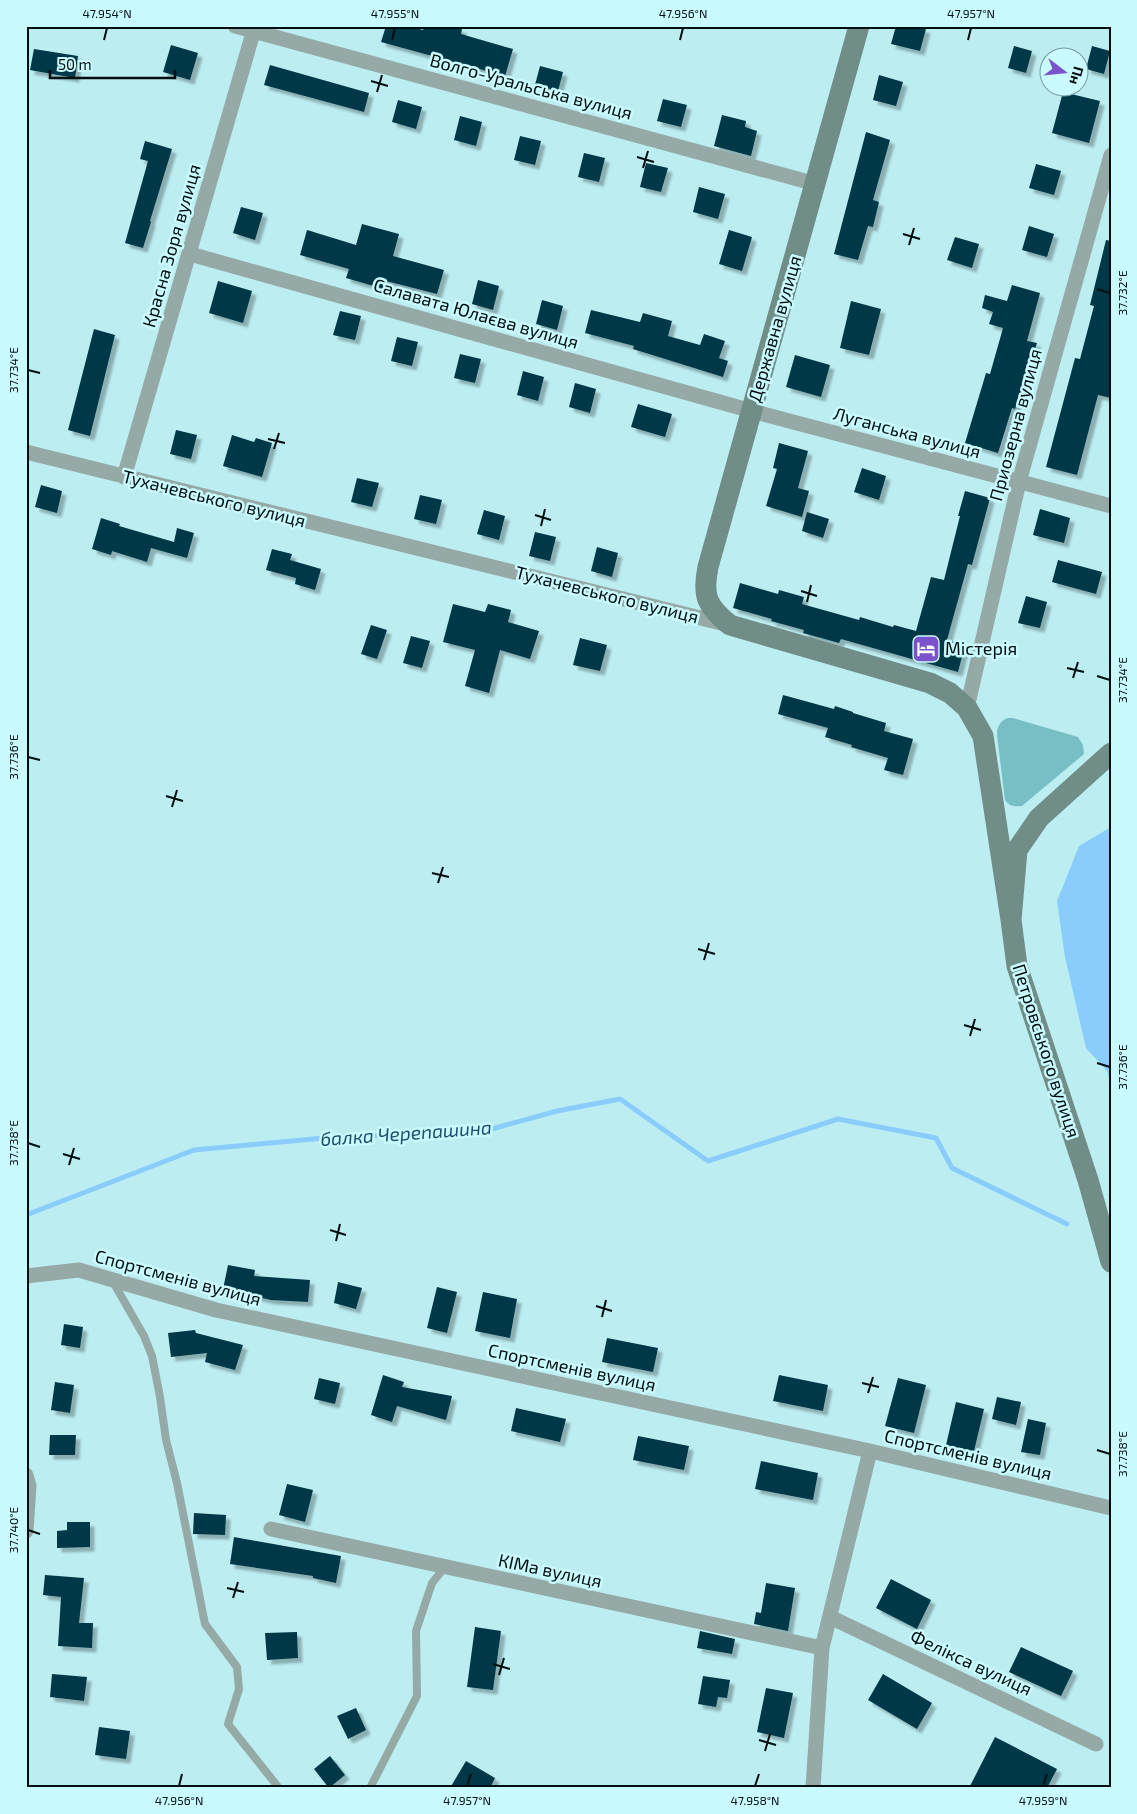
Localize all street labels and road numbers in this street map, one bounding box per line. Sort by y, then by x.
street label: Волго-Уральська вулиця [428,48,635,124]
street label: Красна Зоря вулиця [137,161,205,330]
street label: Державна вулиця [743,253,805,404]
street label: Салавата Юлаєва вулиця [371,273,581,353]
street label: Приозерна вулиця [984,346,1046,503]
street label: Луганська вулиця [831,402,983,462]
street label: Тухачевського вулиця [120,465,308,531]
street label: Тухачевського вулиця [513,561,701,627]
street label: Петровського вулиця [1008,961,1085,1140]
street label: Спортсменів вулиця [93,1244,264,1310]
street label: Спортсменів вулиця [486,1338,658,1396]
street label: Спортсменів вулиця [882,1424,1054,1484]
street label: КІМа вулиця [496,1548,604,1592]
street label: Фелікса вулиця [907,1624,1036,1700]

